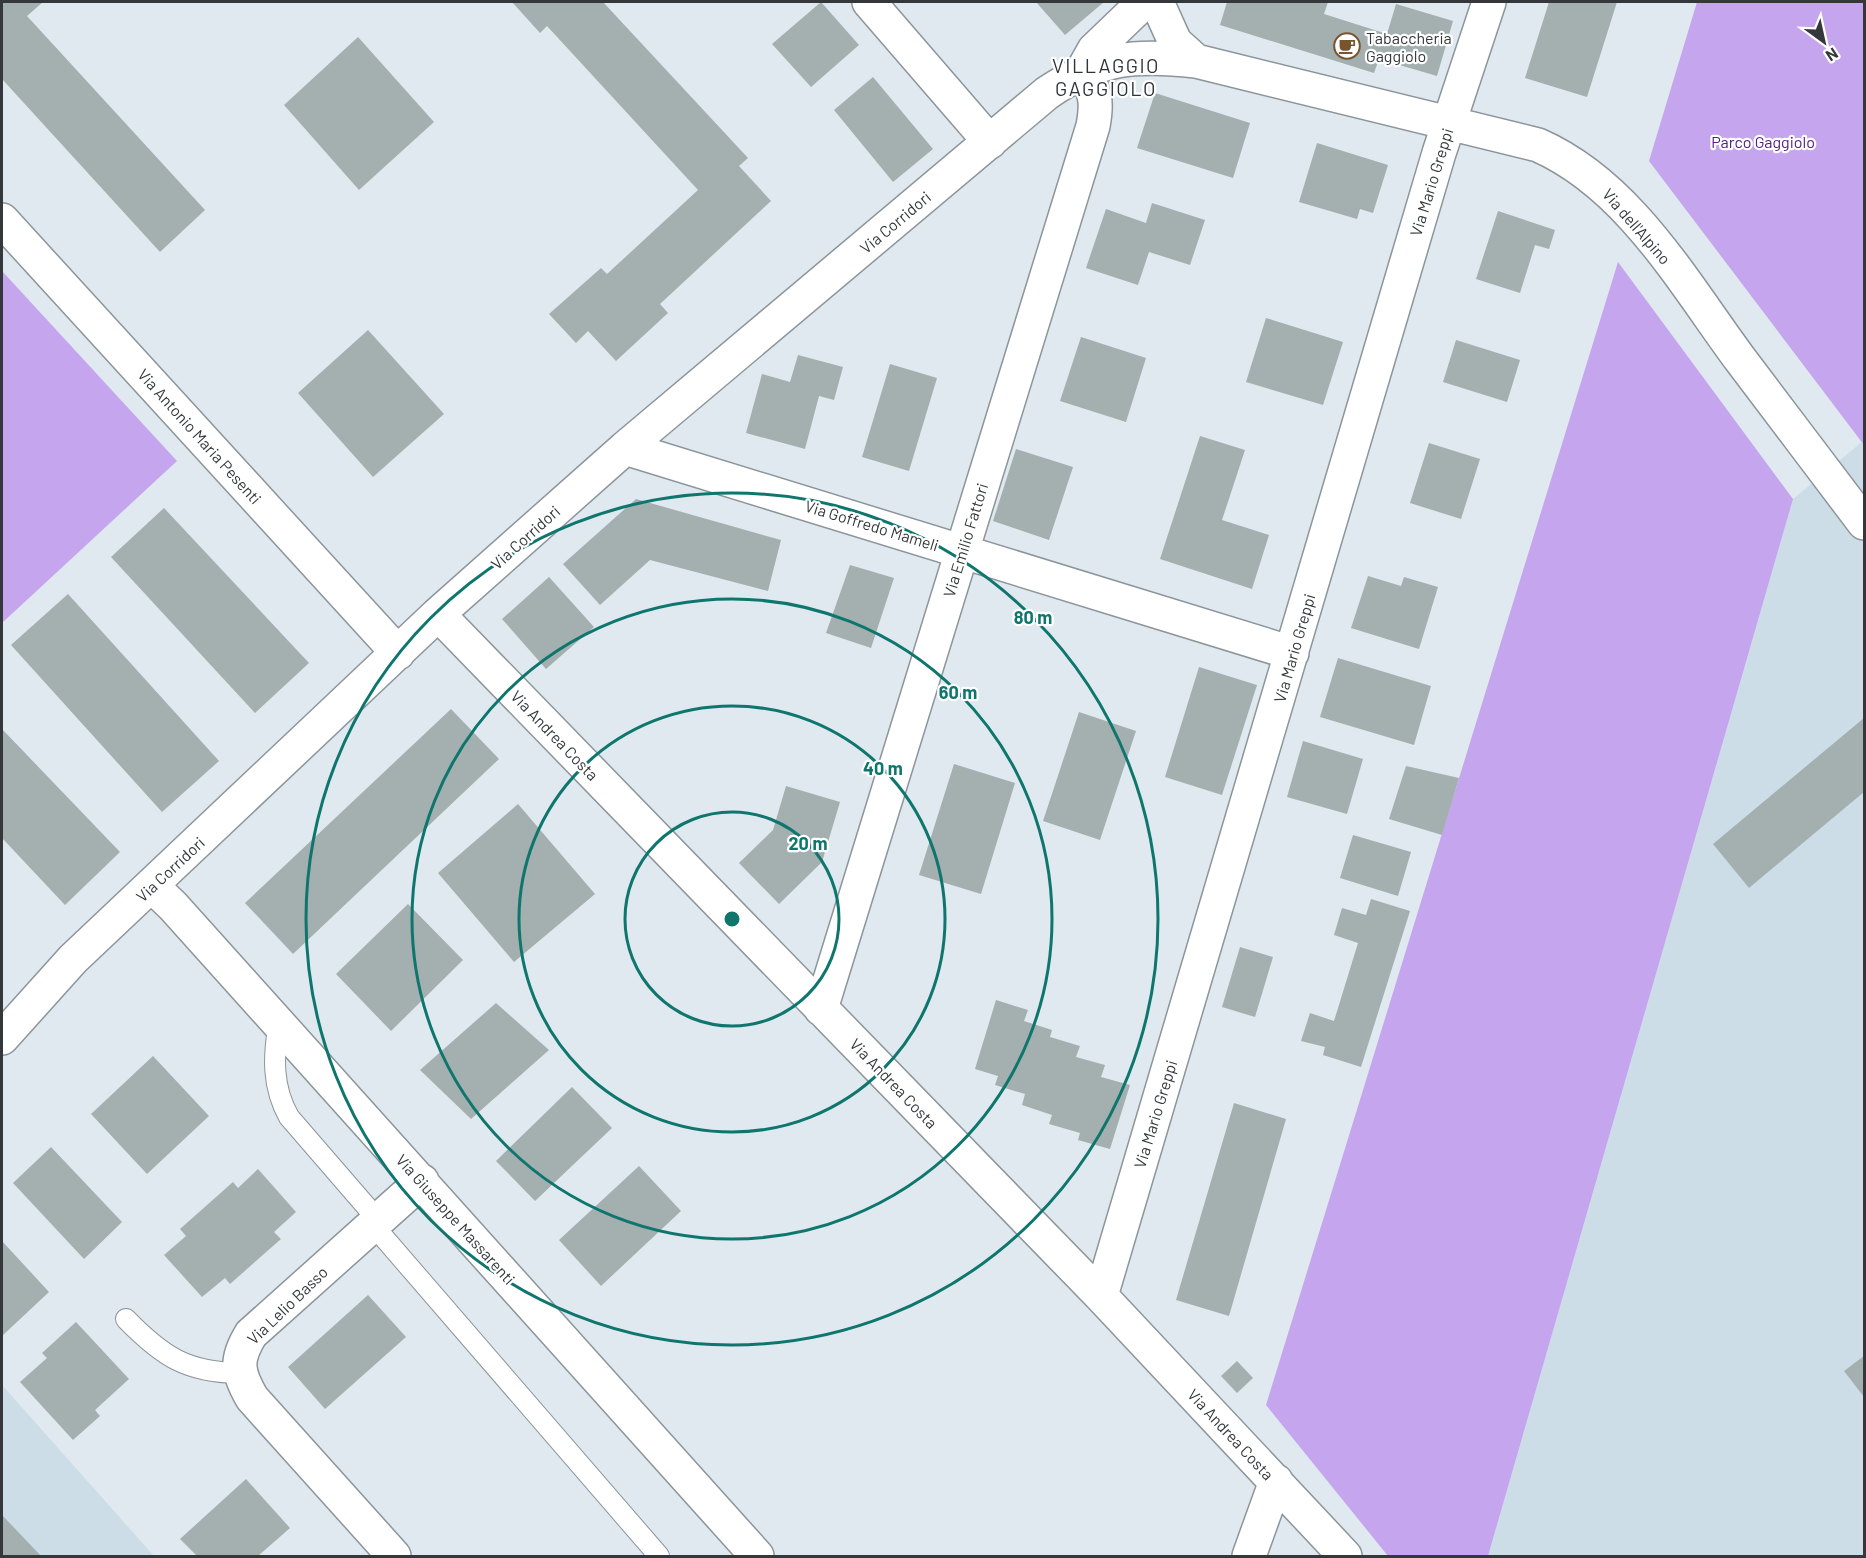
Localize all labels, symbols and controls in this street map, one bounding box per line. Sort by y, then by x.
north arrow [1794,12,1854,72]
place label: Tabaccheria Gaggiolo [1366,28,1452,65]
cafe icon: Tabaccheria Gaggiolo [1332,31,1362,61]
text: N [1823,44,1842,66]
district label: VILLAGGIO GAGGIOLO [1052,53,1160,100]
street label: Via Mario Greppi [1406,126,1456,238]
park label: Parco Gaggiolo [1711,132,1815,151]
street label: Via dell'Alpino [1599,184,1675,268]
street label: Via Corridori [856,187,934,257]
street label: Via Antonio Maria Pesenti [134,364,266,508]
street label: Via Emilio Fattori [939,481,991,599]
street label: Via Goffredo Mameli [803,496,941,554]
street label: Via Corridori [487,501,563,573]
street label: Via Mario Greppi [1269,591,1319,705]
text: 80 m [1014,606,1052,628]
text: 60 m [939,681,977,703]
street label: Via Andrea Costa [507,686,603,784]
text: 40 m [863,757,903,779]
text: 20 m [789,832,827,854]
street label: Via Corridori [132,833,208,905]
centre of rings [722,909,742,929]
street label: Via Andrea Costa [846,1034,942,1132]
street label: Via Mario Greppi [1130,1058,1180,1170]
street label: Via Giuseppe Massarenti [393,1150,519,1288]
street label: Via Lelio Basso [243,1262,331,1348]
street label: Via Andrea Costa [1184,1385,1278,1483]

